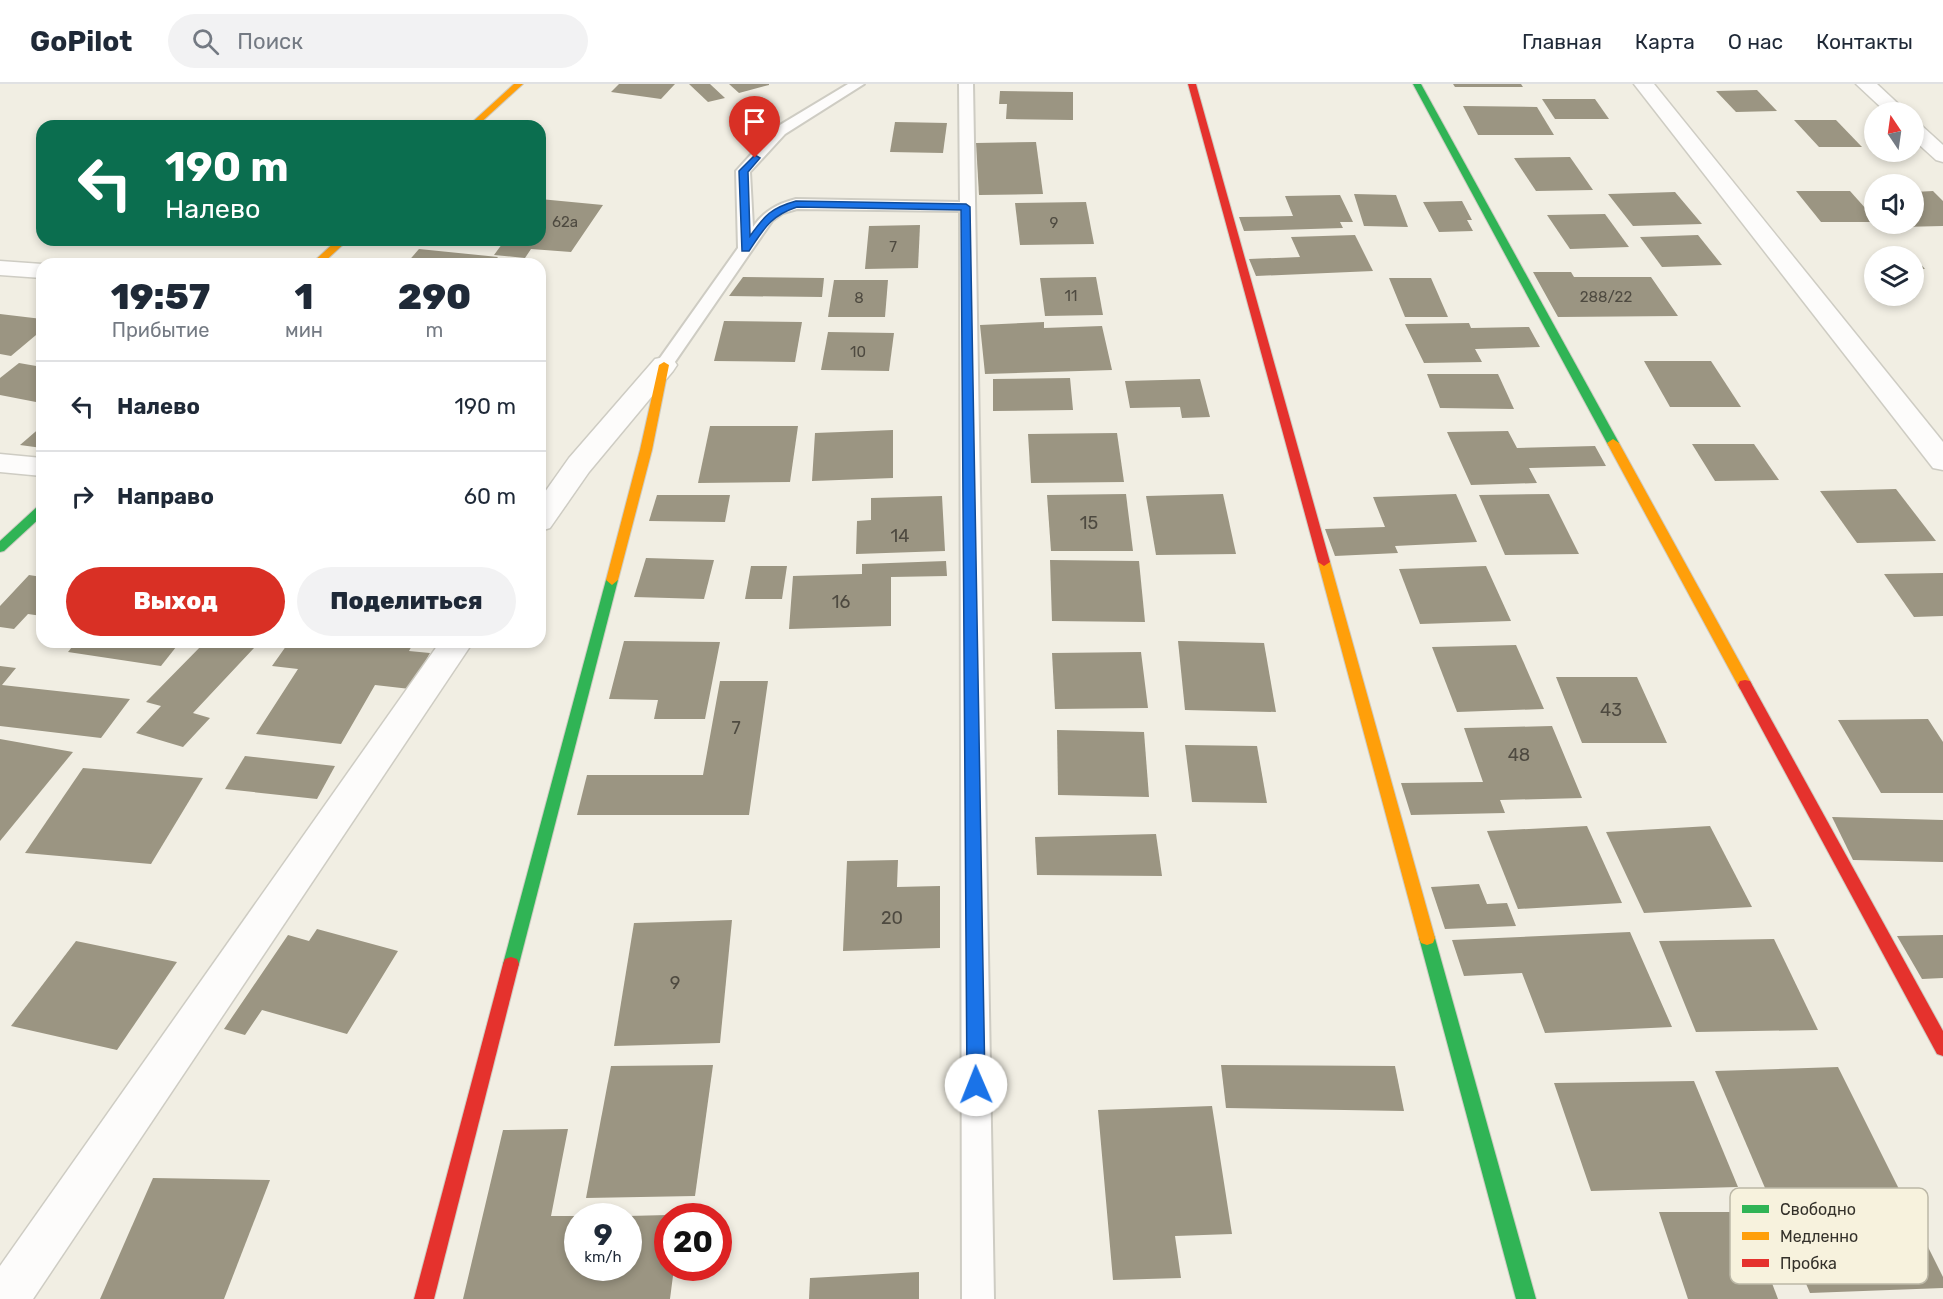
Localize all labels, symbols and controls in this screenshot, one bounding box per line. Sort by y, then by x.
search box [168,14,588,68]
text: GoPilot [30,25,132,58]
icon: search [189,25,222,58]
text: Поиск [237,28,303,55]
text: Главная [1522,29,1602,54]
text: Карта [1635,29,1695,54]
text: О нас [1728,29,1783,54]
text: Контакты [1816,29,1913,54]
pin [729,96,780,158]
north arrow [1864,102,1924,162]
map controls [1864,102,1924,306]
icon: arrive [738,105,771,138]
text: 190 m [165,142,289,192]
icon: left [66,144,144,222]
button: sound [1864,174,1924,234]
text: Налево [165,193,261,225]
house number: 62а [552,213,578,231]
house number: 9 [1050,214,1059,232]
house number: 7 [889,238,897,256]
button: layers [1864,246,1924,306]
text: 19:57 [111,275,210,318]
text: 1 [295,275,314,318]
text: 290 [398,275,471,318]
house number: 11 [1065,287,1077,305]
house number: 288/22 [1580,288,1632,306]
house number: 8 [854,289,864,307]
text: Прибытие [112,318,209,342]
text: мин [285,318,323,342]
text: m [426,318,443,342]
house number: 10 [850,343,866,361]
icon: left [66,390,99,423]
text: Налево [117,393,200,420]
text: 190 m [455,393,516,420]
icon: right [66,480,99,513]
text: Направо [117,483,214,510]
text: 60 m [464,483,516,510]
house number: 15 [1080,512,1098,534]
house number: 14 [891,525,909,547]
button: Выход [66,567,285,636]
button: Поделиться [297,567,516,636]
house number: 16 [832,591,850,613]
house number: 43 [1600,699,1622,721]
house number: 7 [731,717,741,739]
house number: 48 [1508,744,1530,766]
house number: 20 [881,907,903,929]
house number: 9 [670,972,680,994]
position arrow [944,1053,1008,1117]
legend [1730,1188,1928,1284]
text: Свободно [1780,1200,1856,1219]
speed limit sign: 20 [654,1203,732,1281]
text: 9 [593,1217,613,1253]
text: Медленно [1780,1227,1858,1246]
text: km/h [584,1248,622,1266]
text: Пробка [1780,1254,1837,1273]

